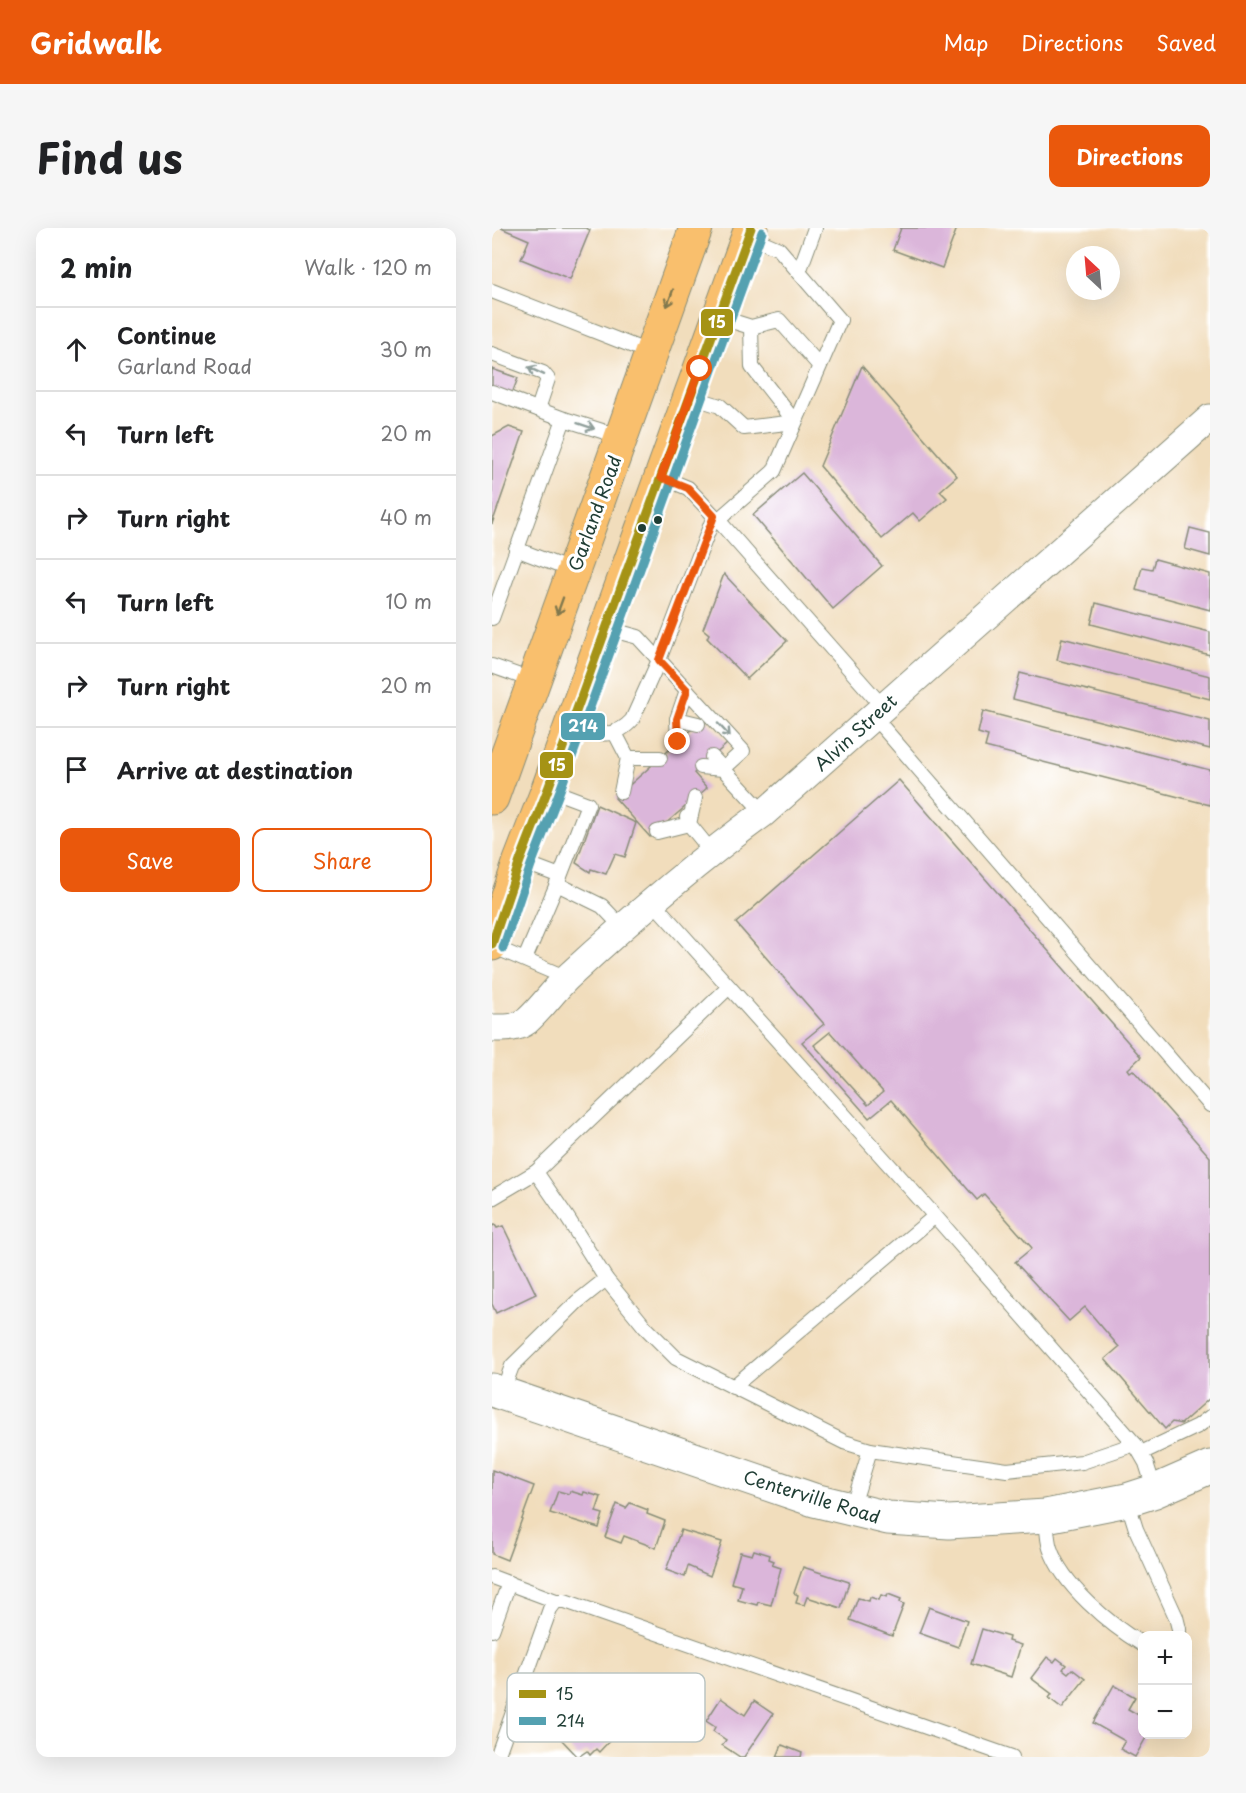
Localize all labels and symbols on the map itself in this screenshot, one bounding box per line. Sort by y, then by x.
north arrow [1066,246,1120,300]
one-way arrow [664,288,675,307]
line badge: 15 [700,308,734,337]
text: 15 [708,309,726,333]
route start [686,355,712,381]
one-way arrow [527,365,545,376]
one-way arrow [576,421,595,432]
street label: Garland Road [561,451,627,575]
unlabelled marker [652,514,664,526]
unlabelled marker [636,522,648,534]
one-way arrow [554,596,565,615]
street label: Alvin Street [807,687,903,777]
line badge: 214 [560,712,606,741]
text: 214 [568,713,598,737]
one-way arrow [717,723,732,738]
route end [664,728,690,754]
line badge: 15 [539,751,574,779]
text: 15 [548,752,566,776]
street label: Centerville Road [740,1462,884,1530]
legend [507,1673,705,1742]
text: 15 [556,1681,573,1705]
text: 214 [556,1708,585,1732]

